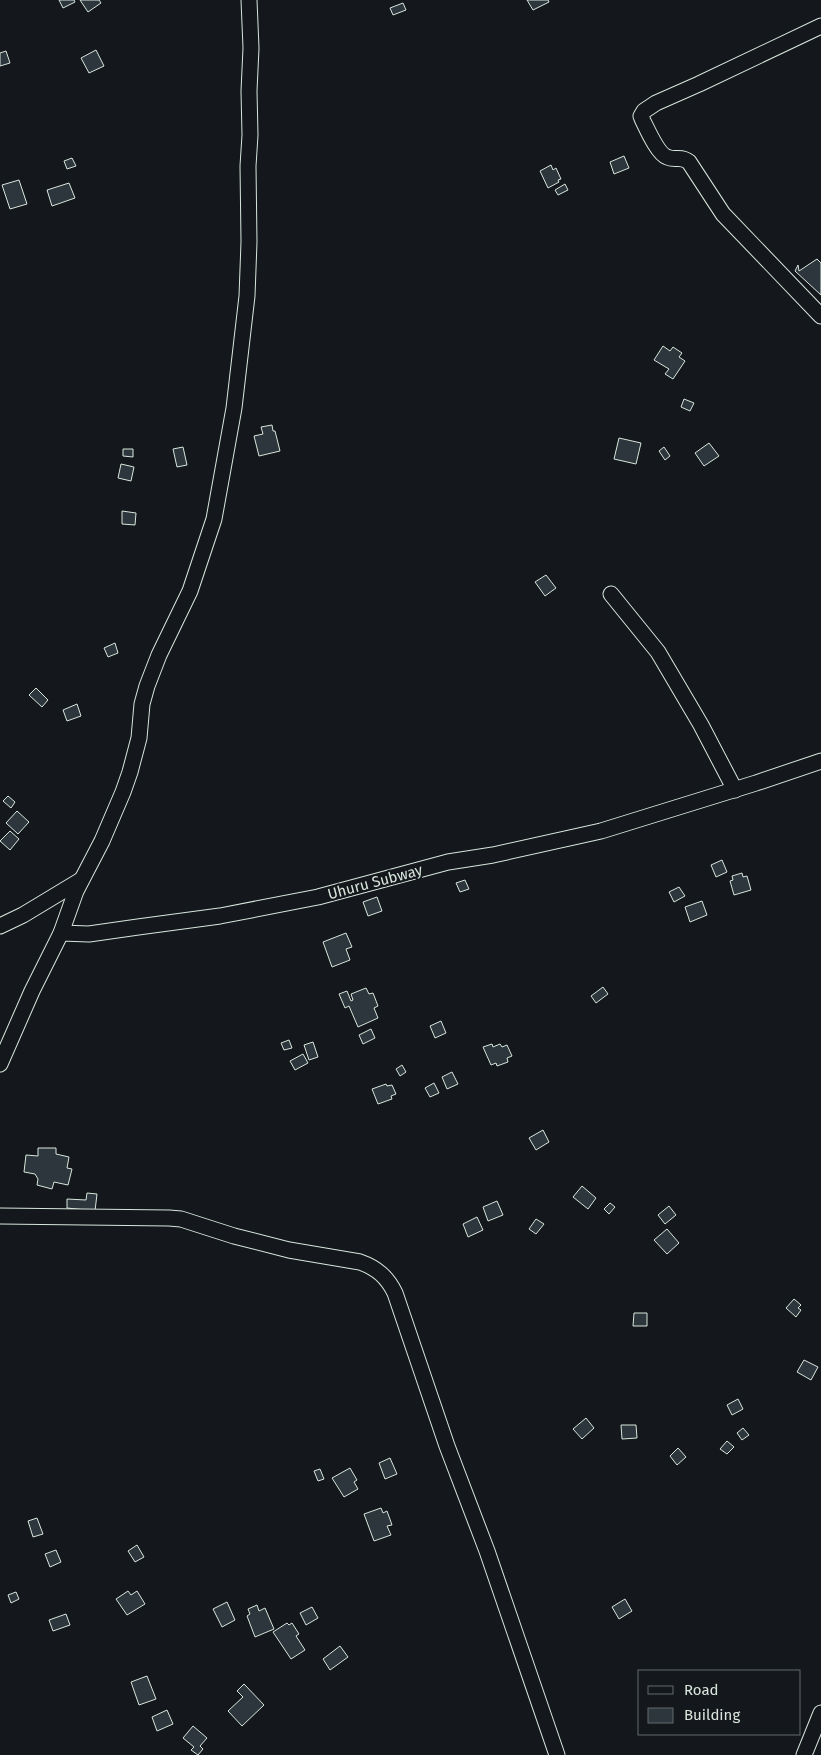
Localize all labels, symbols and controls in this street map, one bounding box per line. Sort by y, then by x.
street label: Uhuru Subway [326,861,425,903]
legend [638,1670,801,1735]
text: Road [684,1681,719,1699]
text: Building [684,1706,740,1724]

